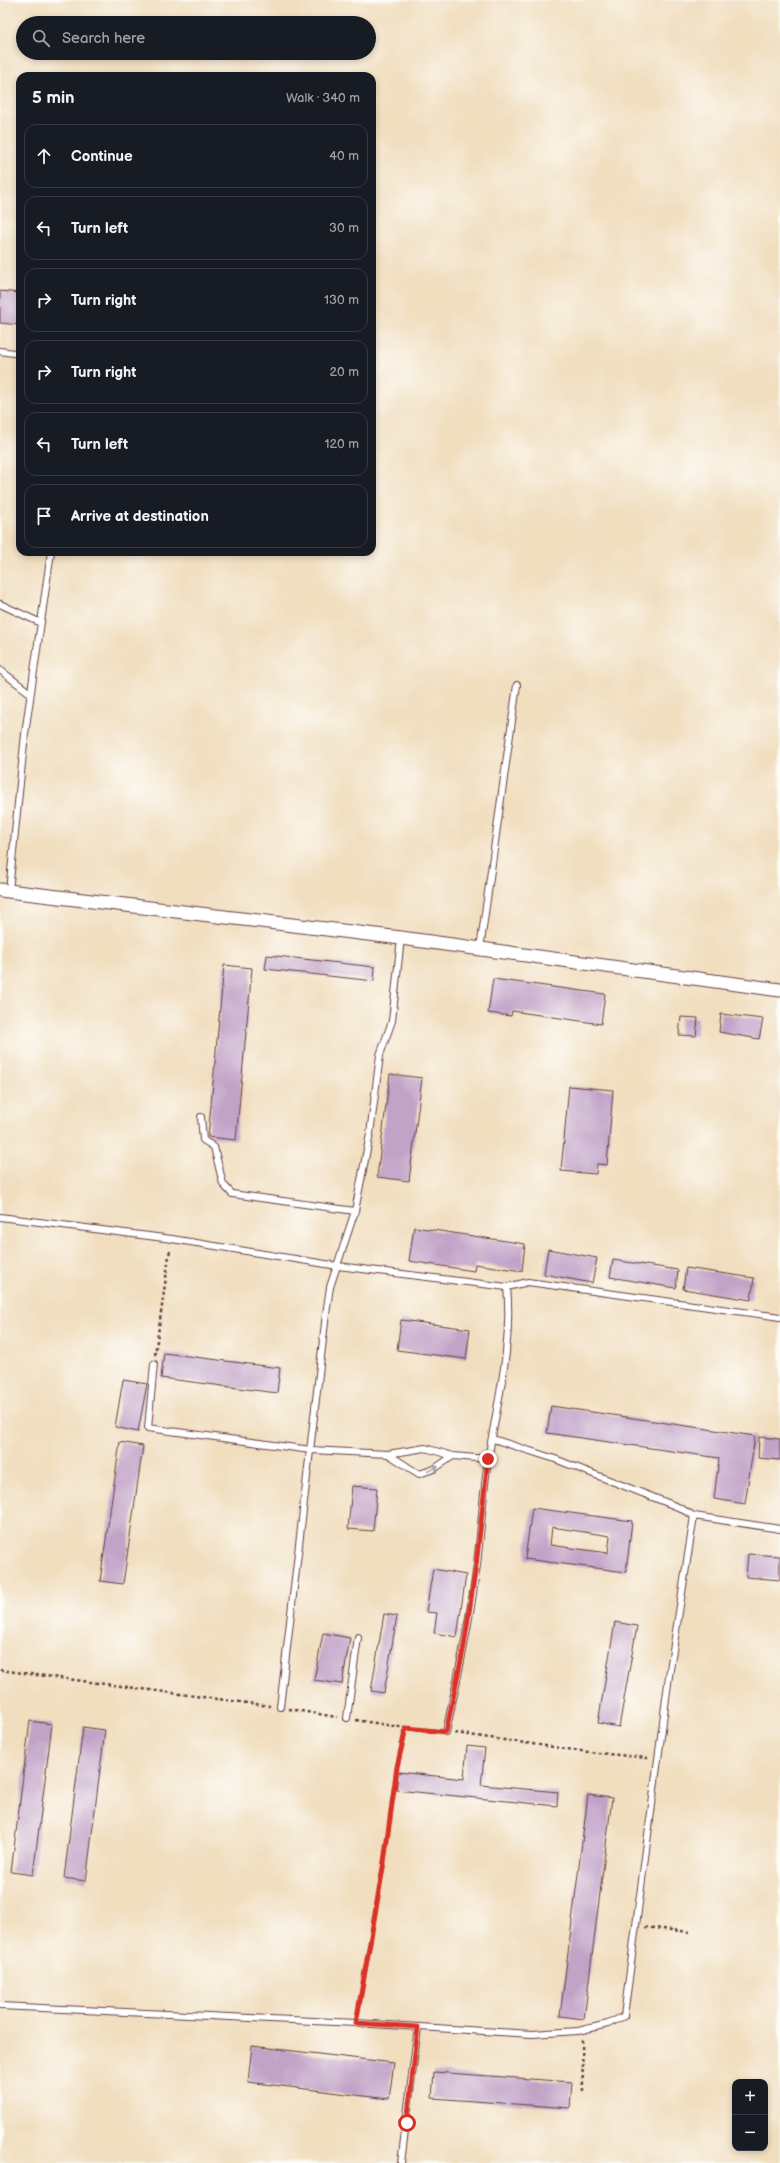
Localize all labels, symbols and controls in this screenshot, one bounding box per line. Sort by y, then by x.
search box [16,16,376,60]
icon: search [30,27,52,49]
text: Search here [62,29,145,48]
text: 5 min [32,88,75,108]
text: Walk · 340 m [286,90,360,106]
icon: ahead [33,145,55,167]
text: Continue [71,147,133,166]
text: 40 m [329,148,359,164]
icon: left [33,217,55,239]
text: Turn left [71,219,128,238]
text: 30 m [329,220,359,236]
icon: right [33,289,55,311]
text: Turn right [71,291,136,310]
text: 130 m [324,292,359,308]
icon: right [33,361,55,383]
text: Turn right [71,363,136,382]
text: 20 m [329,364,359,380]
icon: left [33,433,55,455]
text: Turn left [71,435,128,454]
text: 120 m [324,436,359,452]
icon: arrive [33,505,55,527]
text: Arrive at destination [71,507,209,526]
route end [479,1450,497,1468]
one-way arrow [427,1465,439,1472]
map controls [732,2079,768,2151]
button: + [732,2079,768,2115]
route start [398,2114,416,2132]
button: − [732,2115,768,2151]

